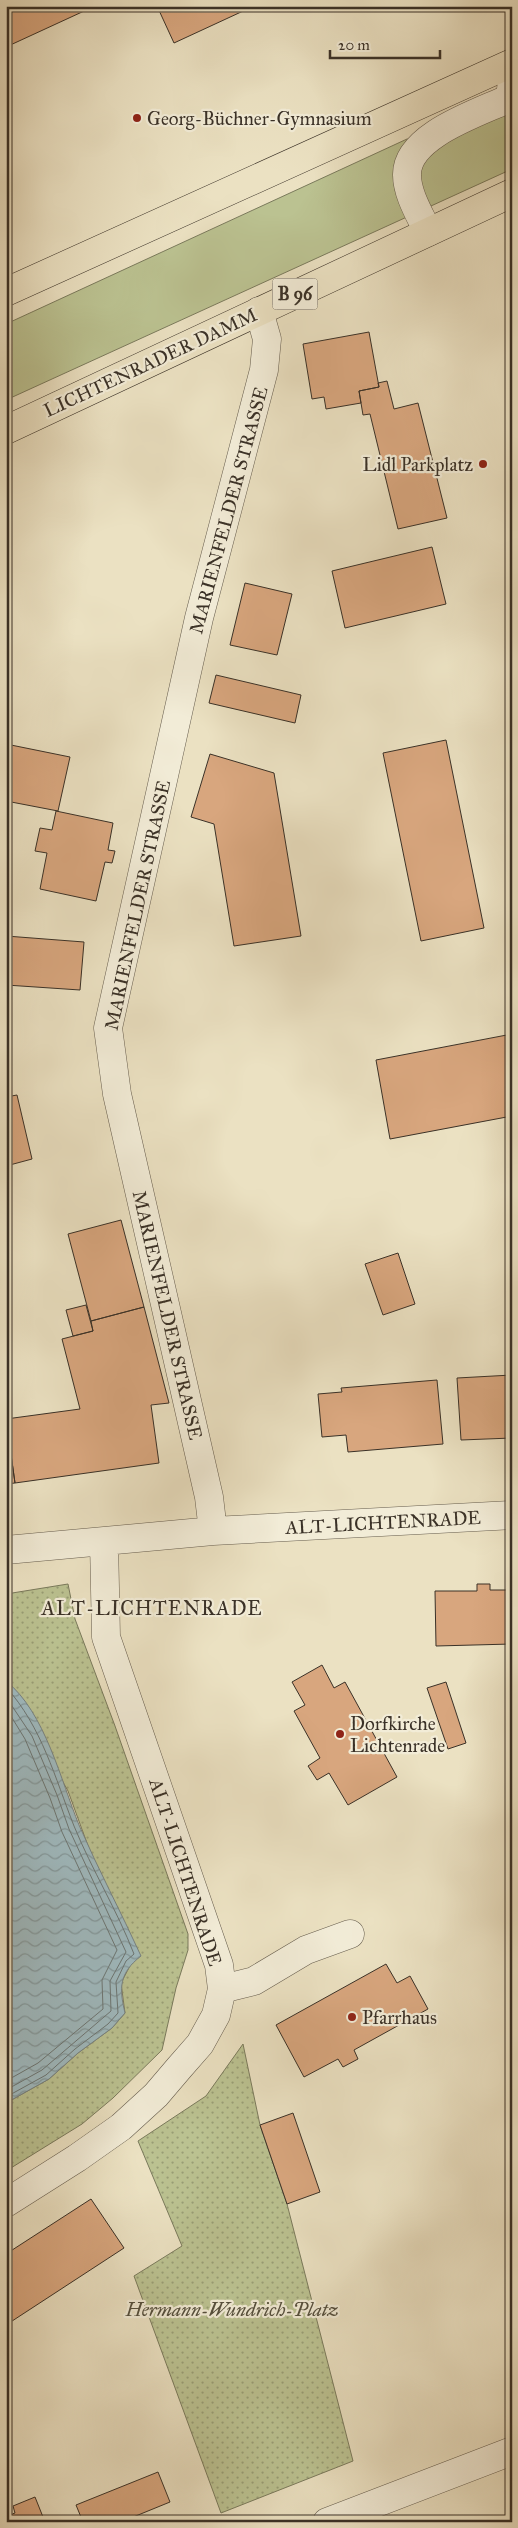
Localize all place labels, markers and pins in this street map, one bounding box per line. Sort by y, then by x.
place label: Georg-Büchner-Gymnasium [147,107,372,131]
marker: Georg-Büchner-Gymnasium [131,112,143,124]
place label: Lidl Parkplatz [363,453,473,476]
marker: Lidl Parkplatz [477,458,489,470]
place label: Dorfkirche Lichtenrade [350,1712,445,1757]
marker: Dorfkirche Lichtenrade [334,1728,346,1740]
place label: Pfarrhaus [362,2006,437,2029]
marker: Pfarrhaus [346,2011,358,2023]

